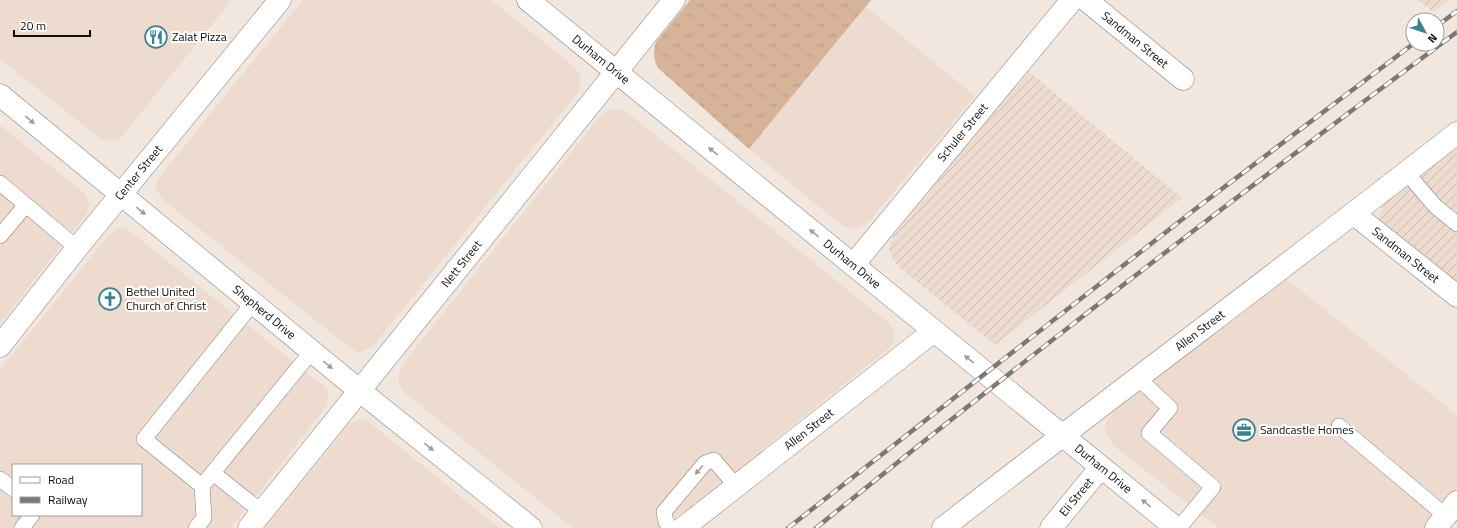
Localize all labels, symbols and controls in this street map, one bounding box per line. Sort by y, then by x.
street label: Sandman Street [1098,6,1173,73]
scale bar [14,12,90,38]
north arrow [1405,12,1445,52]
text: 20 m [20,16,46,35]
restaurant icon: Zalat Pizza [143,24,169,50]
place label: Zalat Pizza [172,27,227,46]
street label: Durham Drive [568,30,634,88]
text: N [1424,30,1441,46]
street label: Schuler Street [932,98,993,166]
one-way arrow [25,115,35,124]
street label: Center Street [110,140,167,204]
one-way arrow [707,147,718,156]
one-way arrow [136,207,147,215]
street label: Sandman Street [1368,222,1444,288]
one-way arrow [808,229,819,238]
street label: Durham Drive [819,234,885,293]
street label: Nett Street [436,235,487,291]
street label: Shepherd Drive [229,280,300,344]
place label: Bethel United Church of Christ [126,282,207,315]
church icon: Bethel United Church of Christ [97,286,123,312]
street label: Allen Street [1170,304,1229,356]
one-way arrow [964,355,975,364]
one-way arrow [323,360,334,369]
street label: Allen Street [780,403,838,454]
office icon: Sandcastle Homes [1231,417,1257,443]
place label: Sandcastle Homes [1260,420,1354,439]
street label: Durham Drive [1071,439,1137,498]
one-way arrow [424,442,435,451]
legend [12,464,142,516]
one-way arrow [695,465,704,476]
text: Road [48,470,74,489]
street label: Eli Street [1054,472,1098,520]
text: Railway [48,490,88,509]
one-way arrow [1140,499,1151,508]

